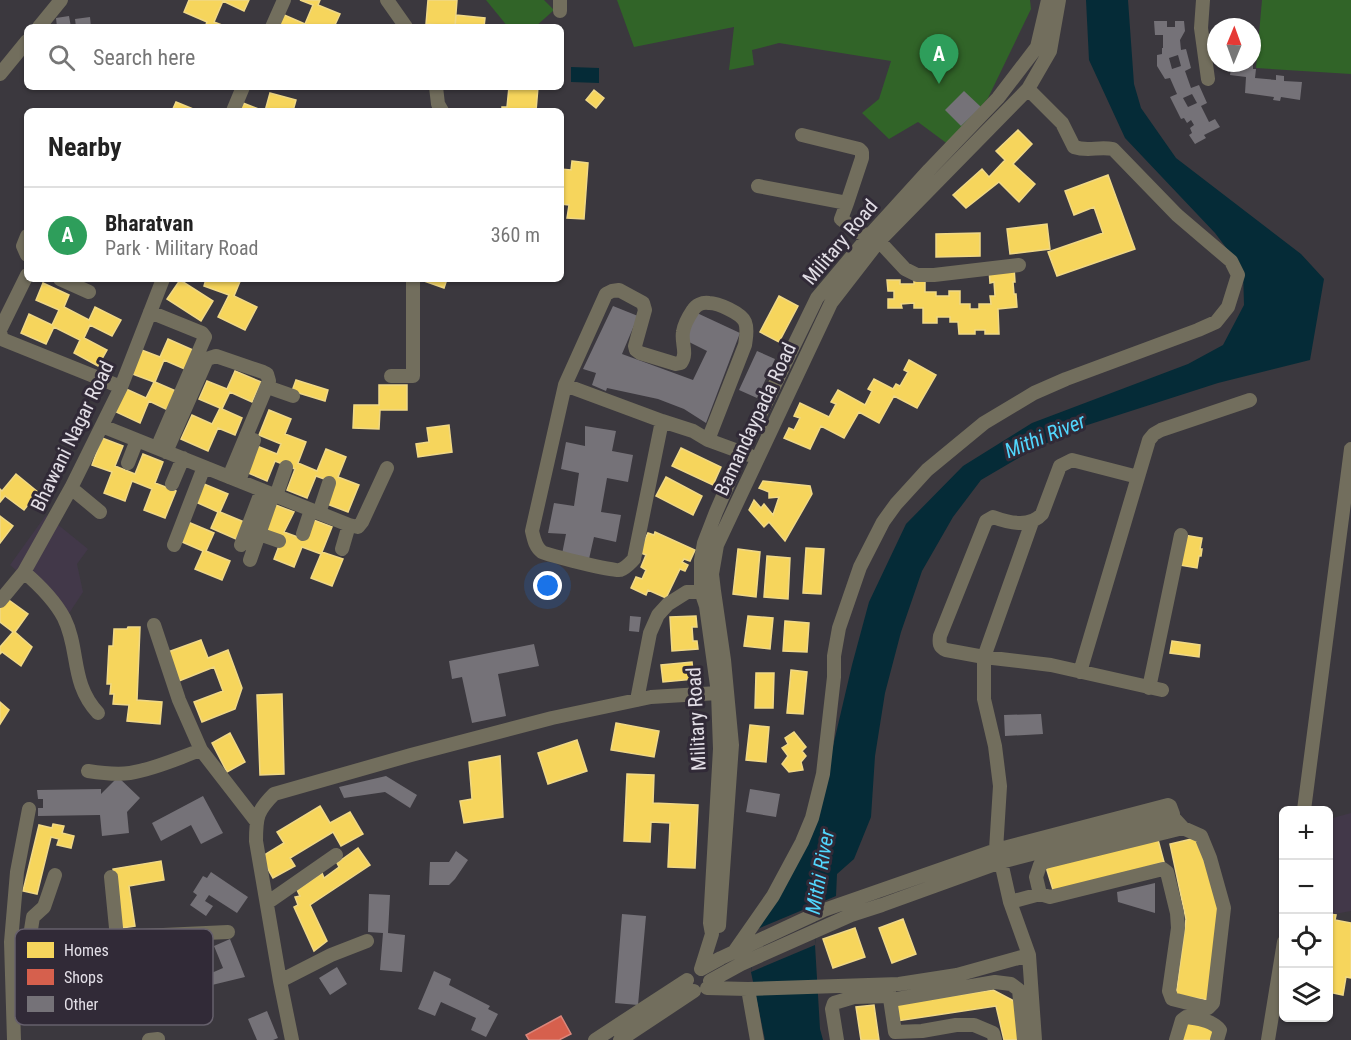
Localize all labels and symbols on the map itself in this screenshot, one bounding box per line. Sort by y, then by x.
north arrow [1207,18,1261,72]
pin: A [920,34,958,84]
street label: Military Road [797,195,883,289]
street label: Bamandaypada Road [709,339,801,499]
street label: Bhawani Nagar Road [25,357,119,515]
water label: Mithi River [1001,409,1090,463]
your location [533,571,562,600]
street label: Military Road [681,667,711,771]
water label: Mithi River [801,827,839,916]
legend [15,929,213,1025]
text: Homes [64,941,109,960]
text: Shops [64,968,103,987]
text: Other [64,995,99,1014]

